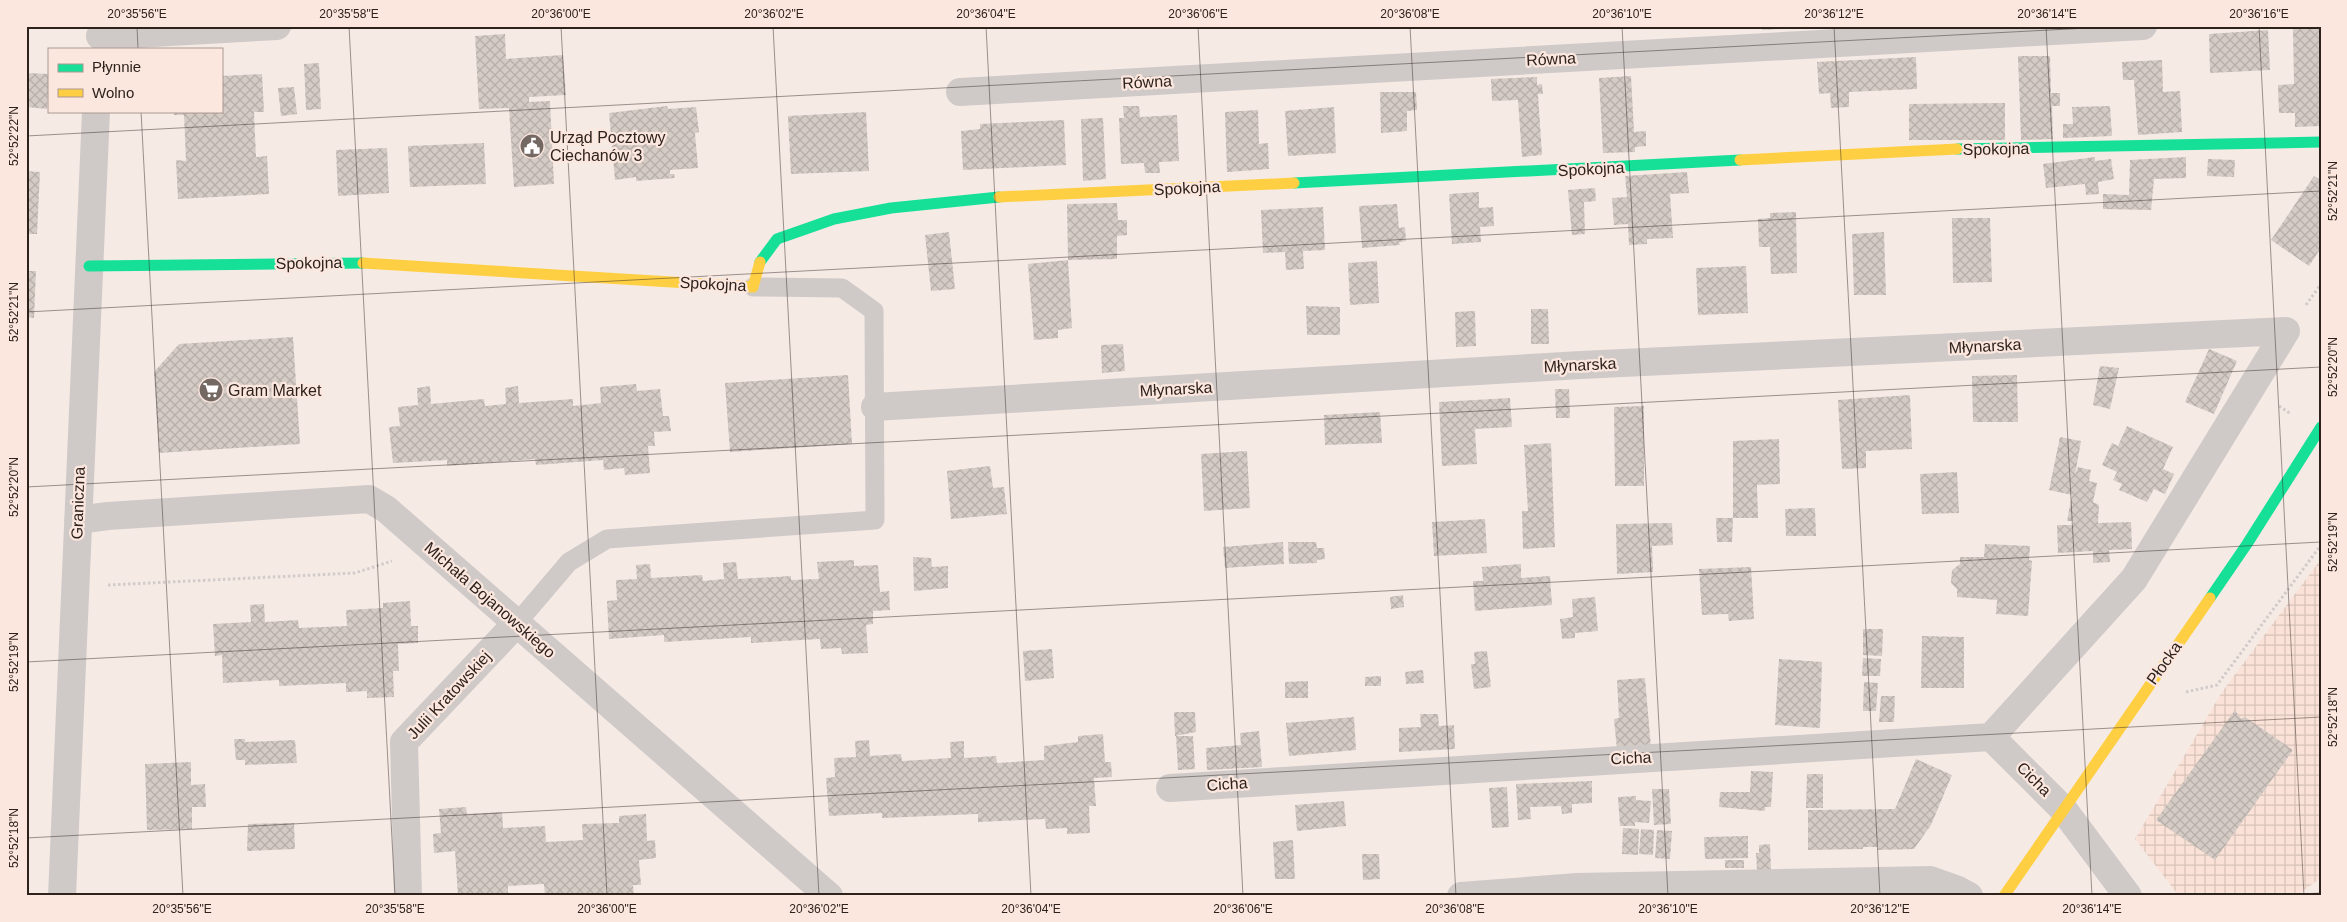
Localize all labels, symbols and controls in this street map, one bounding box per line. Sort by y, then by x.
text: 20°35'56"E [107,7,167,21]
text: 20°35'58"E [319,7,379,21]
text: 20°36'00"E [531,7,591,21]
text: 20°36'02"E [744,7,804,21]
text: 20°36'04"E [956,7,1016,21]
text: 20°36'06"E [1168,7,1228,21]
text: 20°36'08"E [1380,7,1440,21]
text: 20°36'10"E [1592,7,1652,21]
text: 20°36'12"E [1804,7,1864,21]
text: 20°36'14"E [2017,7,2077,21]
text: 20°36'16"E [2229,7,2289,21]
legend [48,48,222,112]
street label: Równa [1526,49,1576,69]
text: Płynnie [92,58,141,75]
street label: Równa [1122,72,1172,92]
text: Wolno [92,84,134,101]
text: 52°52'22"N [7,106,21,166]
place label: Urząd Pocztowy Ciechanów 3 [550,129,666,164]
public building icon: Urząd Pocztowy Ciechanów 3 [519,133,545,159]
street label: Spokojna [1962,140,2030,158]
street label: Spokojna [1557,159,1625,179]
text: 52°52'21"N [2326,161,2340,221]
street label: Spokojna [1153,178,1221,198]
street label: Spokojna [275,254,343,272]
street label: Spokojna [679,274,747,294]
text: 52°52'21"N [7,282,21,342]
street label: Młynarska [1948,336,2022,356]
text: 52°52'20"N [2326,337,2340,397]
street label: Młynarska [1543,355,1617,375]
supermarket icon: Gram Market [198,377,224,403]
street label: Młynarska [1139,379,1213,399]
place label: Gram Market [228,382,322,399]
text: 52°52'20"N [7,457,21,517]
street label: Graniczna [68,466,88,540]
text: 52°52'19"N [2326,512,2340,572]
street label: Michała Bojanowskiego [421,539,559,661]
text: 52°52'19"N [7,632,21,692]
street label: Płocka [2143,638,2185,688]
street label: Julii Kratowskiej [404,648,494,742]
text: 52°52'18"N [2326,687,2340,747]
street label: Cicha [1610,748,1652,768]
street label: Cicha [2014,759,2055,800]
street label: Cicha [1206,774,1248,794]
text: 52°52'18"N [7,808,21,868]
text: 20°35'56"E [152,902,212,916]
text: 20°35'58"E [365,902,425,916]
text: 20°36'00"E [577,902,637,916]
text: 20°36'02"E [789,902,849,916]
text: 20°36'04"E [1001,902,1061,916]
text: 20°36'06"E [1213,902,1273,916]
text: 20°36'08"E [1425,902,1485,916]
text: 20°36'10"E [1638,902,1698,916]
text: 20°36'12"E [1850,902,1910,916]
text: 20°36'14"E [2062,902,2122,916]

